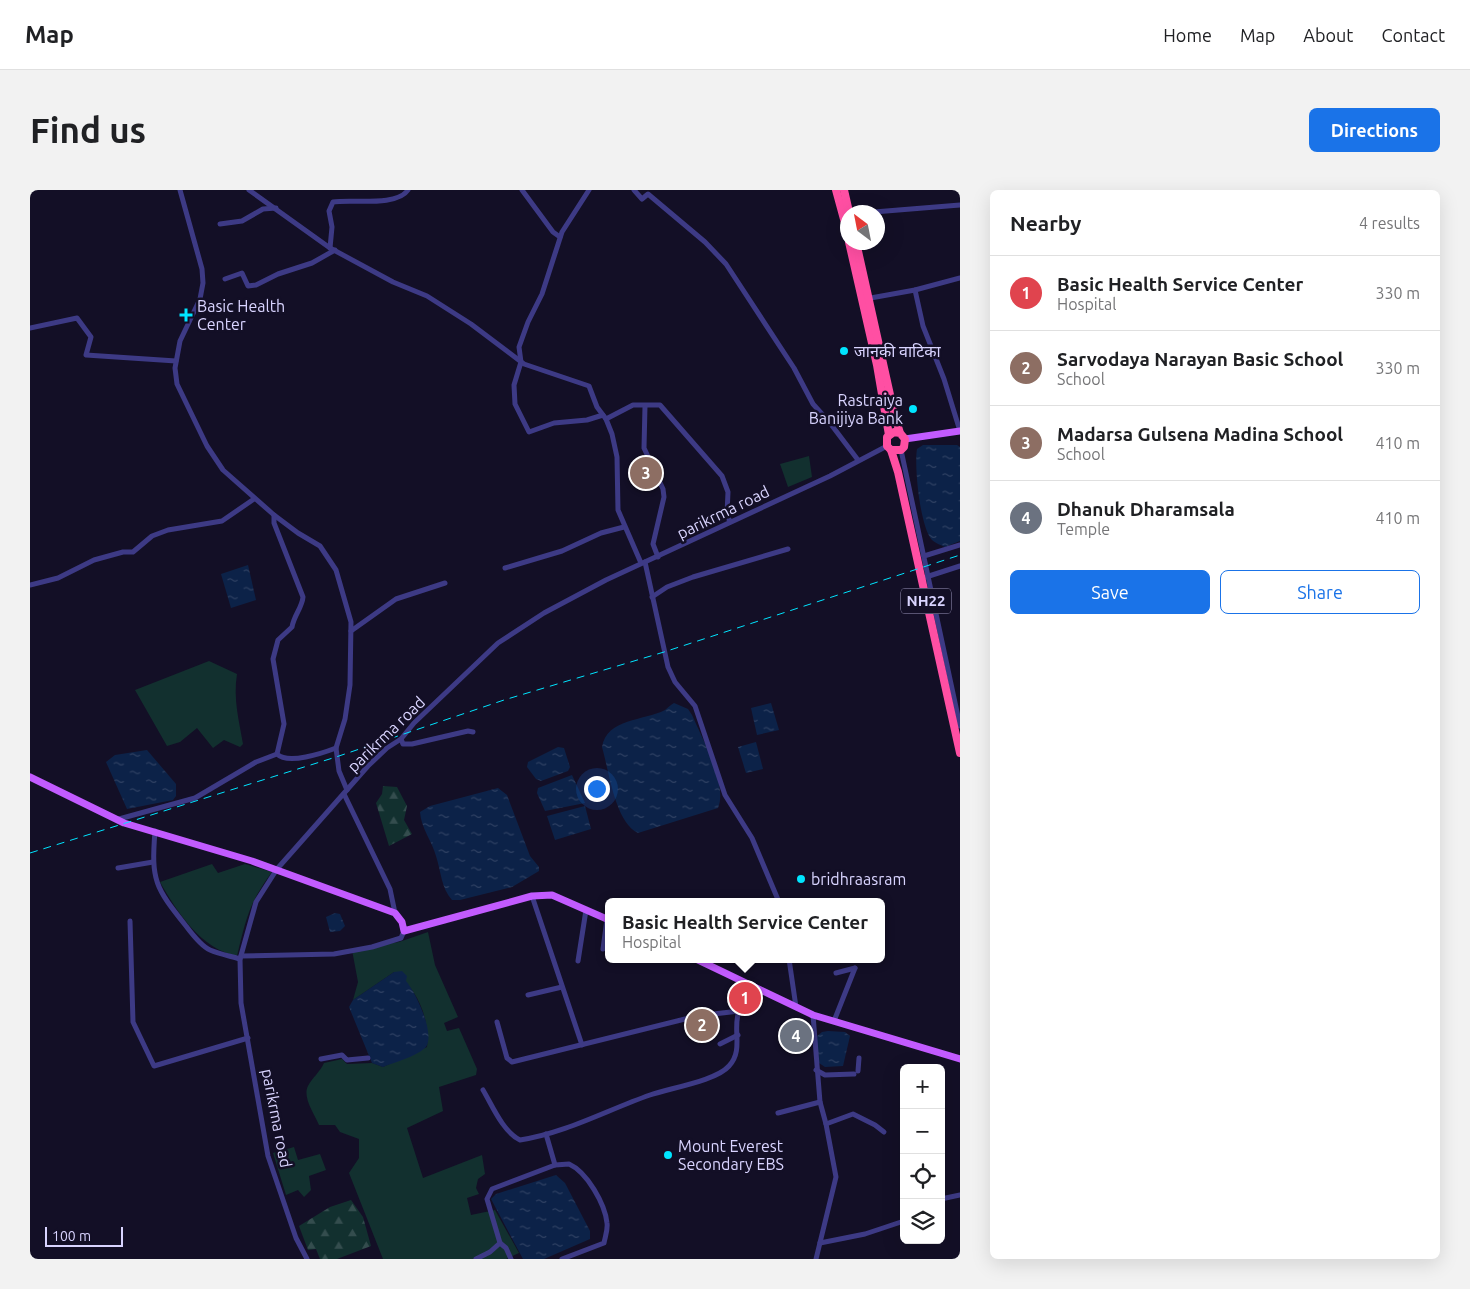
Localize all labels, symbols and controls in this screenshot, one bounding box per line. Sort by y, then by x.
text: Map [25,21,74,48]
text: Home [1163,25,1212,45]
text: Map [1240,25,1275,45]
text: About [1303,25,1353,45]
text: Contact [1381,25,1445,45]
button: Directions [1309,108,1440,152]
text: Find us [30,110,146,150]
north arrow [840,205,885,250]
text: Nearby [1010,211,1081,235]
text: 4 results [1359,214,1420,232]
text: Basic Health Service Center [1057,273,1303,295]
text: 1 [1021,284,1031,302]
text: 330 m [1375,284,1420,302]
text: Hospital [1057,295,1116,313]
place label: Basic Health Center [197,297,285,333]
marker: Basic Health Center [179,308,193,322]
place label: जानकी वाटिका [854,342,942,360]
marker: जानकी वाटिका [838,345,850,357]
text: Sarvodaya Narayan Basic School [1057,348,1343,370]
text: 2 [1021,359,1031,377]
text: 330 m [1375,359,1420,377]
text: School [1057,370,1105,388]
place label: Rastraiya Banijiya Bank [809,391,903,427]
marker: Rastraiya Banijiya Bank [907,403,919,415]
text: Madarsa Gulsena Madina School [1057,423,1343,445]
text: 3 [1021,434,1031,452]
text: 410 m [1375,434,1420,452]
text: School [1057,445,1105,463]
pin: 3 [630,454,662,492]
street label: parikrma road [674,482,772,542]
text: Dhanuk Dharamsala [1057,498,1235,520]
text: 4 [1021,509,1031,527]
text: 410 m [1375,509,1420,527]
text: Temple [1057,520,1110,538]
button: Save [1010,570,1210,614]
button: Share [1220,570,1420,614]
road number: NH22 [901,588,951,614]
street label: parikrma road [344,693,428,775]
your location [584,776,610,802]
place label: bridhraasram [811,870,906,888]
marker: bridhraasram [795,873,807,885]
popup [605,898,885,963]
text: Basic Health Service Center [622,911,868,933]
text: Hospital [622,933,681,951]
pin: 1 [729,979,761,1017]
pin: 2 [686,1006,718,1044]
pin: 4 [780,1017,812,1055]
map controls [900,1064,945,1244]
button: + [900,1064,945,1109]
street label: parikrma road [259,1067,295,1169]
button: − [900,1109,945,1154]
place label: Mount Everest Secondary EBS [678,1137,784,1173]
marker: Mount Everest Secondary EBS [662,1149,674,1161]
button: locate [900,1154,945,1199]
button: layers [900,1199,945,1244]
scale bar [45,1224,122,1247]
text: 100 m [52,1228,91,1244]

